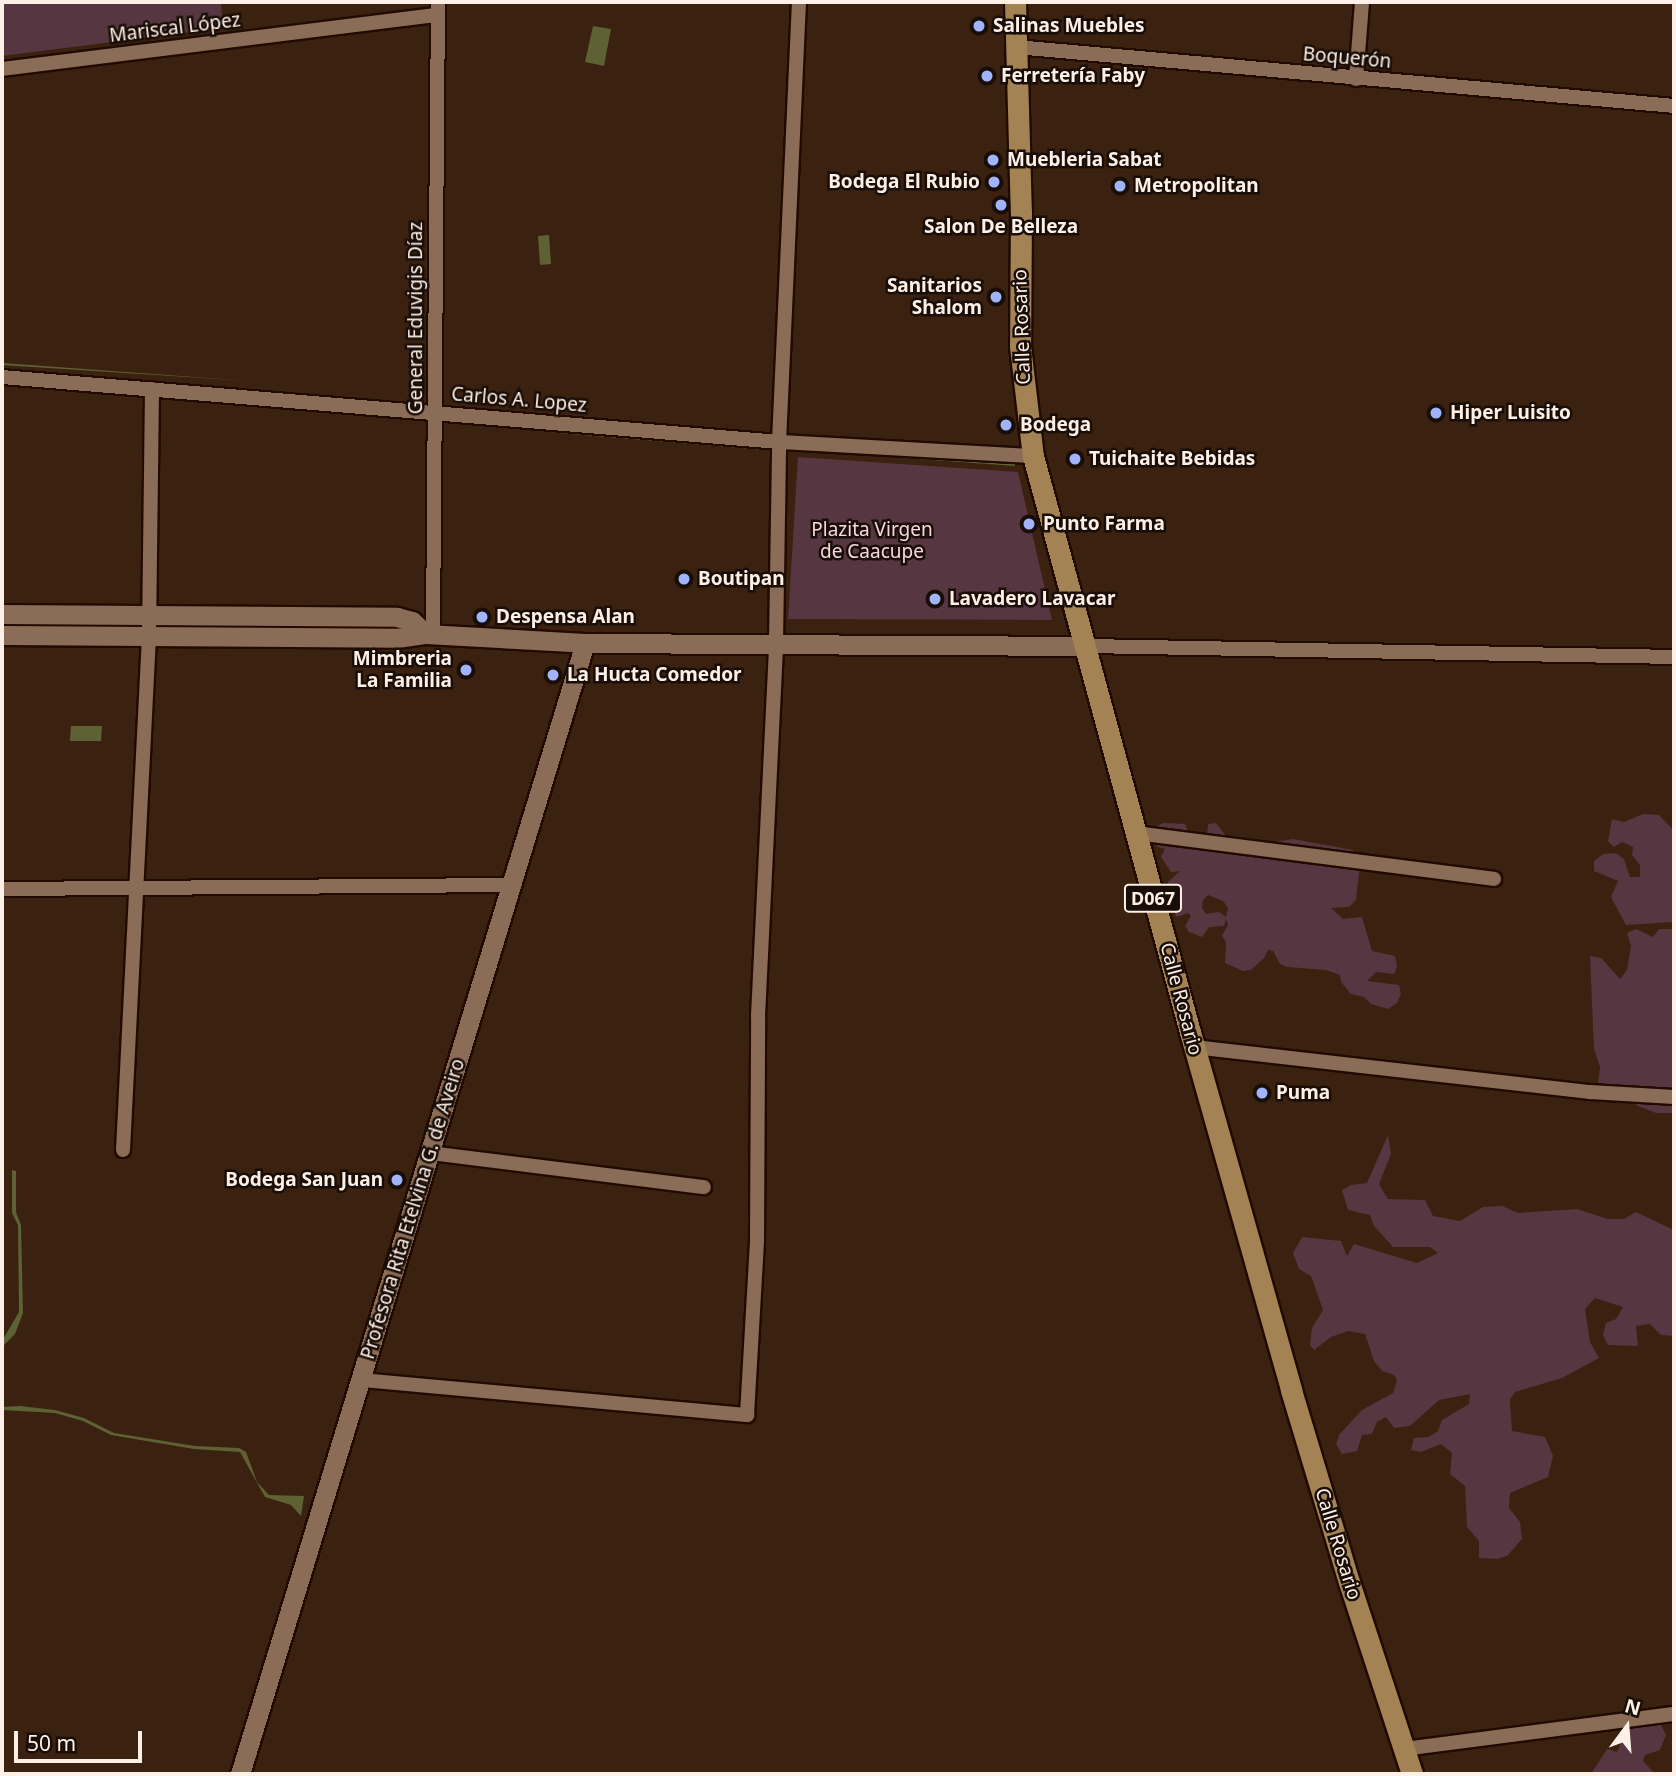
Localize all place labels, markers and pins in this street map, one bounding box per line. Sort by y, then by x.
place label: Salinas Muebles [993,15,1145,37]
marker: Salinas Muebles [971,18,987,34]
place label: Ferretería Faby [1001,65,1145,87]
marker: Ferretería Faby [979,68,995,84]
place label: Muebleria Sabat [1007,149,1162,171]
marker: Muebleria Sabat [985,152,1001,168]
place label: Bodega El Rubio [828,171,980,193]
marker: Bodega El Rubio [986,174,1002,190]
place label: Metropolitan [1134,175,1259,197]
marker: Metropolitan [1112,178,1128,194]
marker: Salon De Belleza [993,197,1009,213]
place label: Salon De Belleza [924,216,1078,238]
place label: Sanitarios Shalom [887,275,982,319]
marker: Sanitarios Shalom [988,289,1004,305]
place label: Hiper Luisito [1450,402,1571,424]
marker: Hiper Luisito [1428,405,1444,421]
place label: Bodega [1020,414,1091,436]
marker: Bodega [998,417,1014,433]
place label: Tuichaite Bebidas [1089,448,1255,470]
marker: Tuichaite Bebidas [1067,451,1083,467]
place label: Punto Farma [1043,513,1165,535]
marker: Punto Farma [1021,516,1037,532]
place label: Boutipan [698,568,785,590]
marker: Boutipan [676,571,692,587]
place label: Lavadero Lavacar [949,588,1115,610]
marker: Lavadero Lavacar [927,591,943,607]
place label: Despensa Alan [496,606,635,628]
marker: Despensa Alan [474,609,490,625]
place label: Mimbreria La Familia [353,648,452,692]
marker: Mimbreria La Familia [458,662,474,678]
place label: La Hucta Comedor [567,664,742,686]
marker: La Hucta Comedor [545,667,561,683]
place label: Puma [1276,1082,1330,1104]
marker: Puma [1254,1085,1270,1101]
place label: Bodega San Juan [225,1169,383,1191]
marker: Bodega San Juan [389,1172,405,1188]

